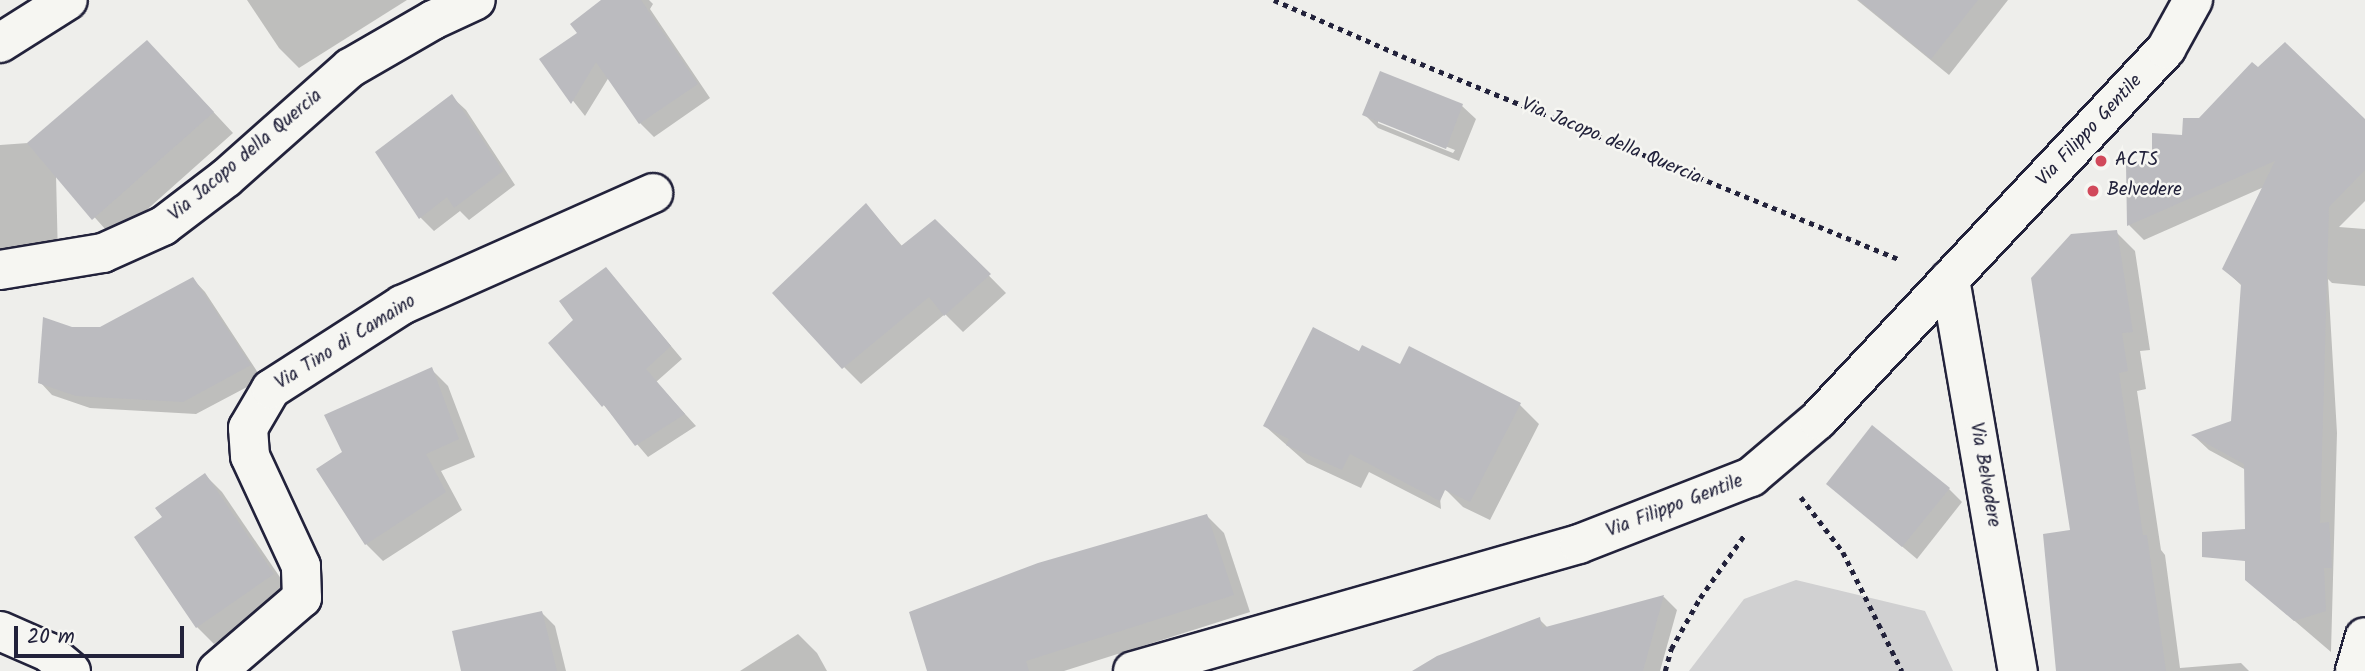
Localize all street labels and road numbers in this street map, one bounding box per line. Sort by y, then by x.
street label: Via Filippo Gentile [2032,70,2148,192]
street label: Via Jacopo della Quercia [165,85,327,227]
street label: Via Jacopo della Quercia [1518,94,1704,190]
street label: Via Tino di Camaino [272,291,420,395]
street label: Via Belvedere [1964,421,2004,529]
street label: Via Filippo Gentile [1603,470,1747,544]

